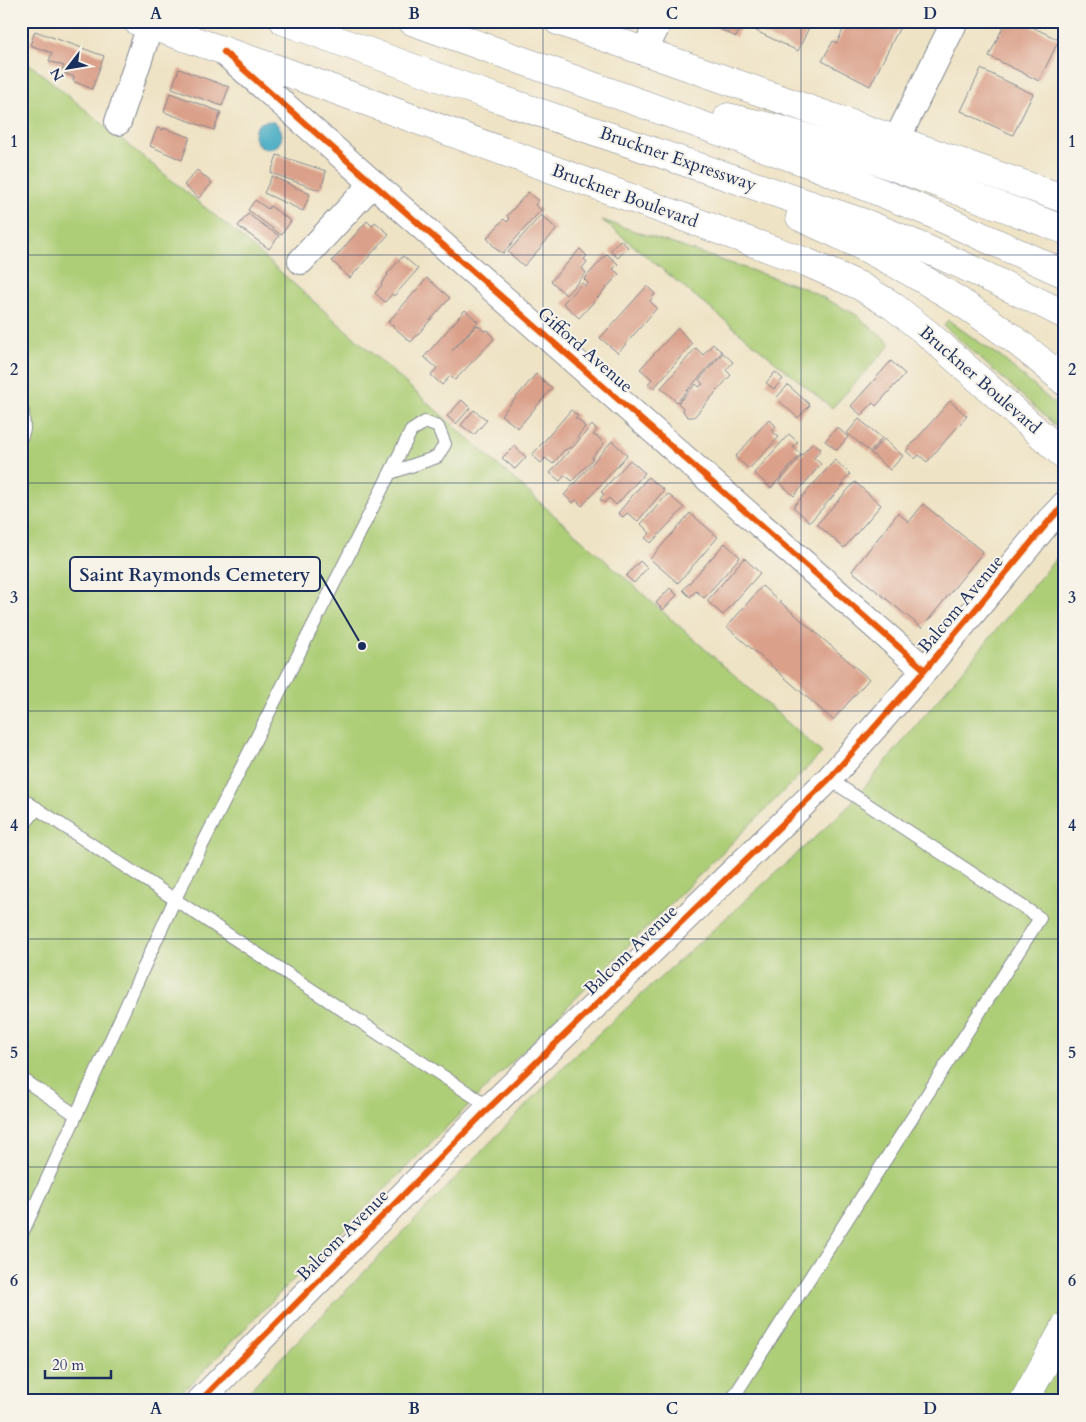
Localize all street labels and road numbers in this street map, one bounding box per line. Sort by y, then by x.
street label: Bruckner Expressway [596,120,760,198]
street label: Bruckner Boulevard [548,158,702,234]
street label: Gifford Avenue [532,301,638,399]
street label: Bruckner Boulevard [914,320,1047,440]
street label: Balcom Avenue [913,550,1009,658]
street label: Balcom Avenue [579,899,683,1001]
street label: Balcom Avenue [291,1183,395,1287]

